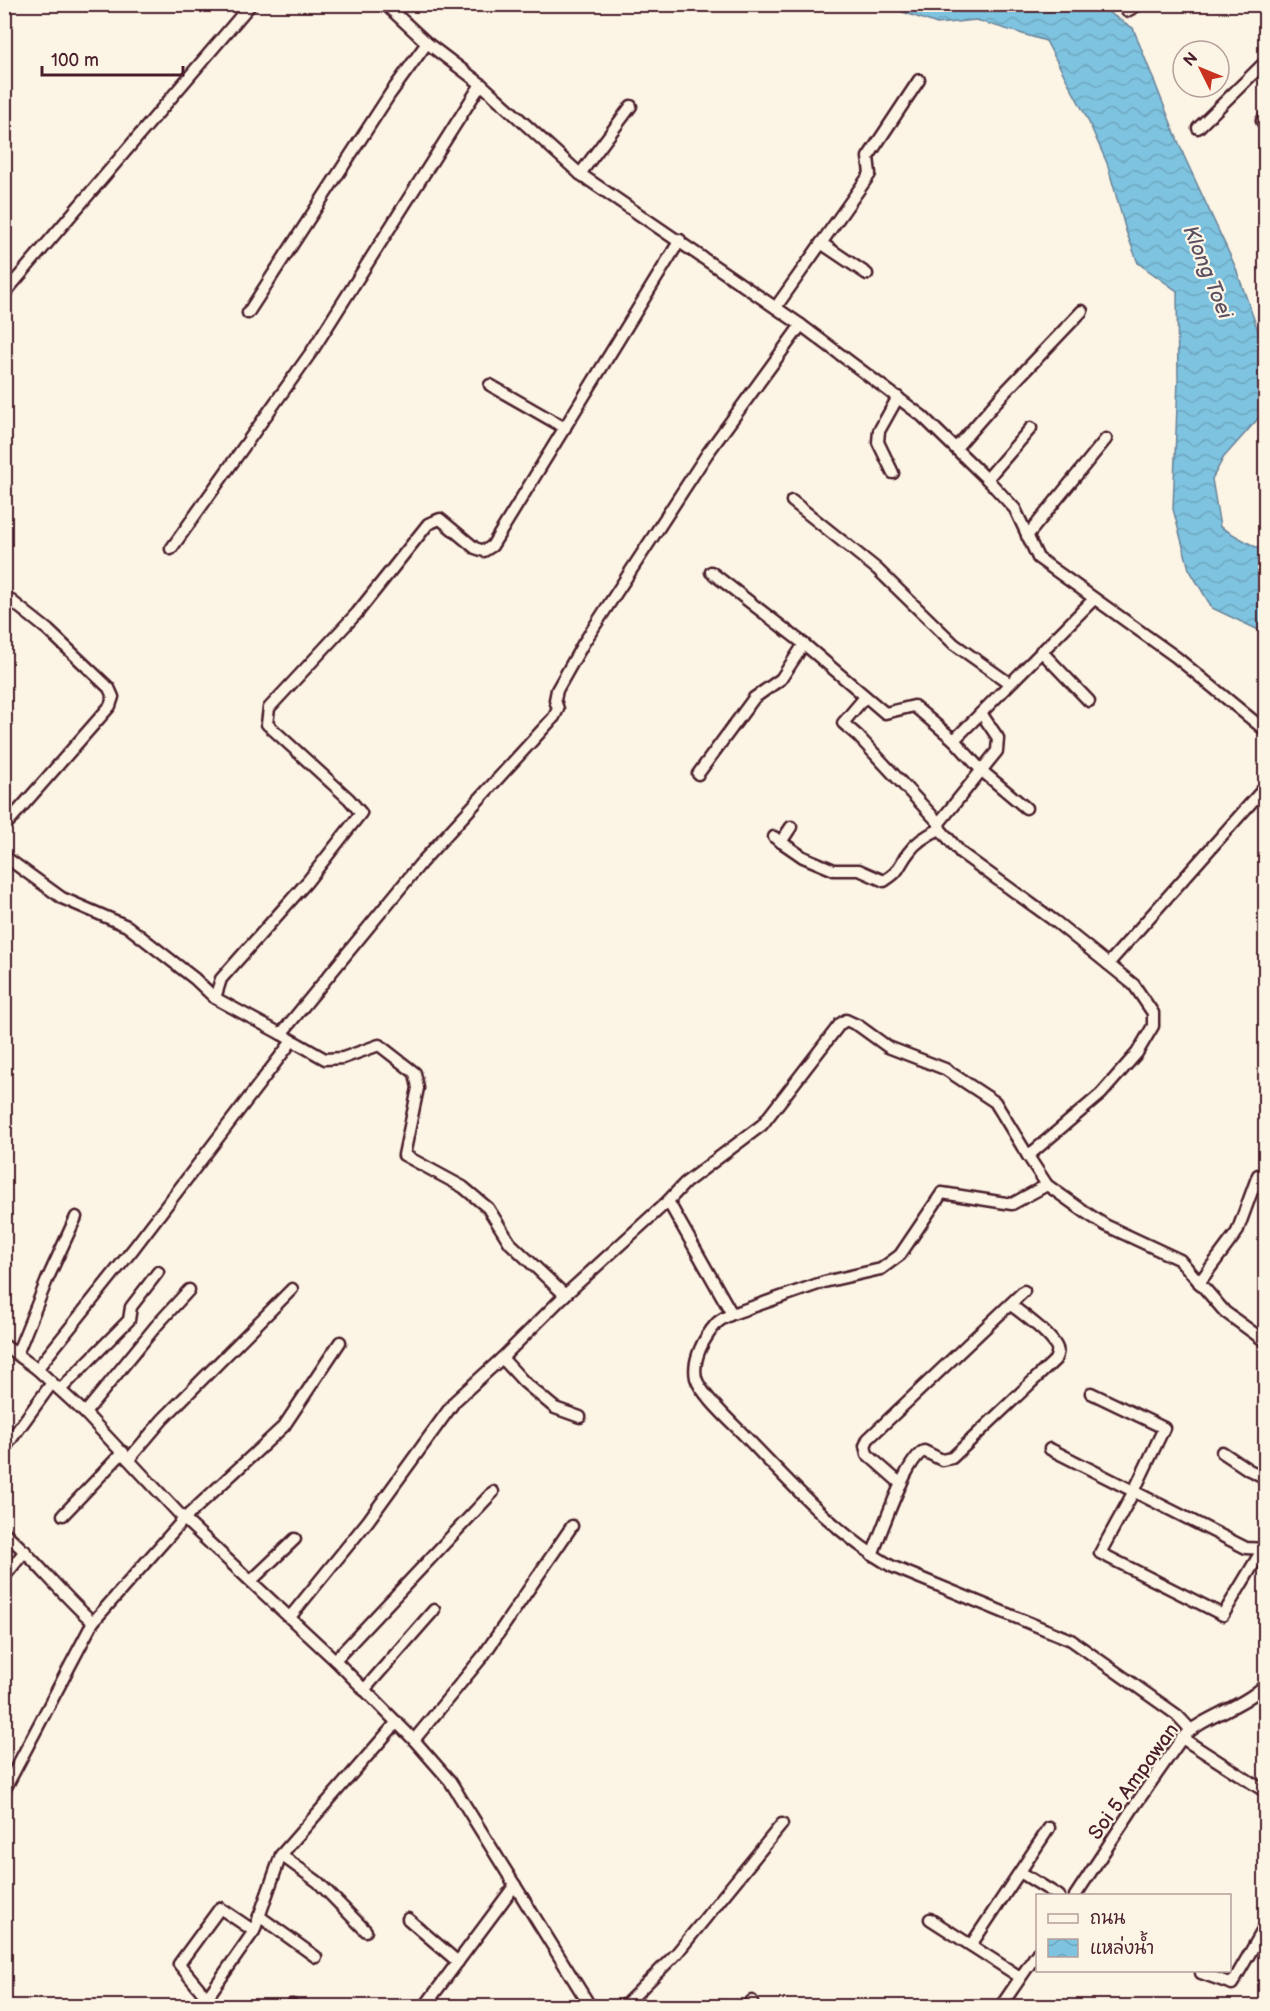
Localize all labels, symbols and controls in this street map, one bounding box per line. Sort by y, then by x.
scale bar [42,39,183,77]
north arrow [1171,39,1231,99]
text: N [1180,49,1202,71]
text: 100 m [51,50,99,71]
water label: Klong Toei [1178,222,1238,324]
street label: Soi 5 Ampawan [1084,1719,1184,1844]
legend [1036,1894,1231,1972]
text: ถนน [1090,1908,1125,1929]
text: แหล่งน้ำ [1090,1931,1154,1959]

